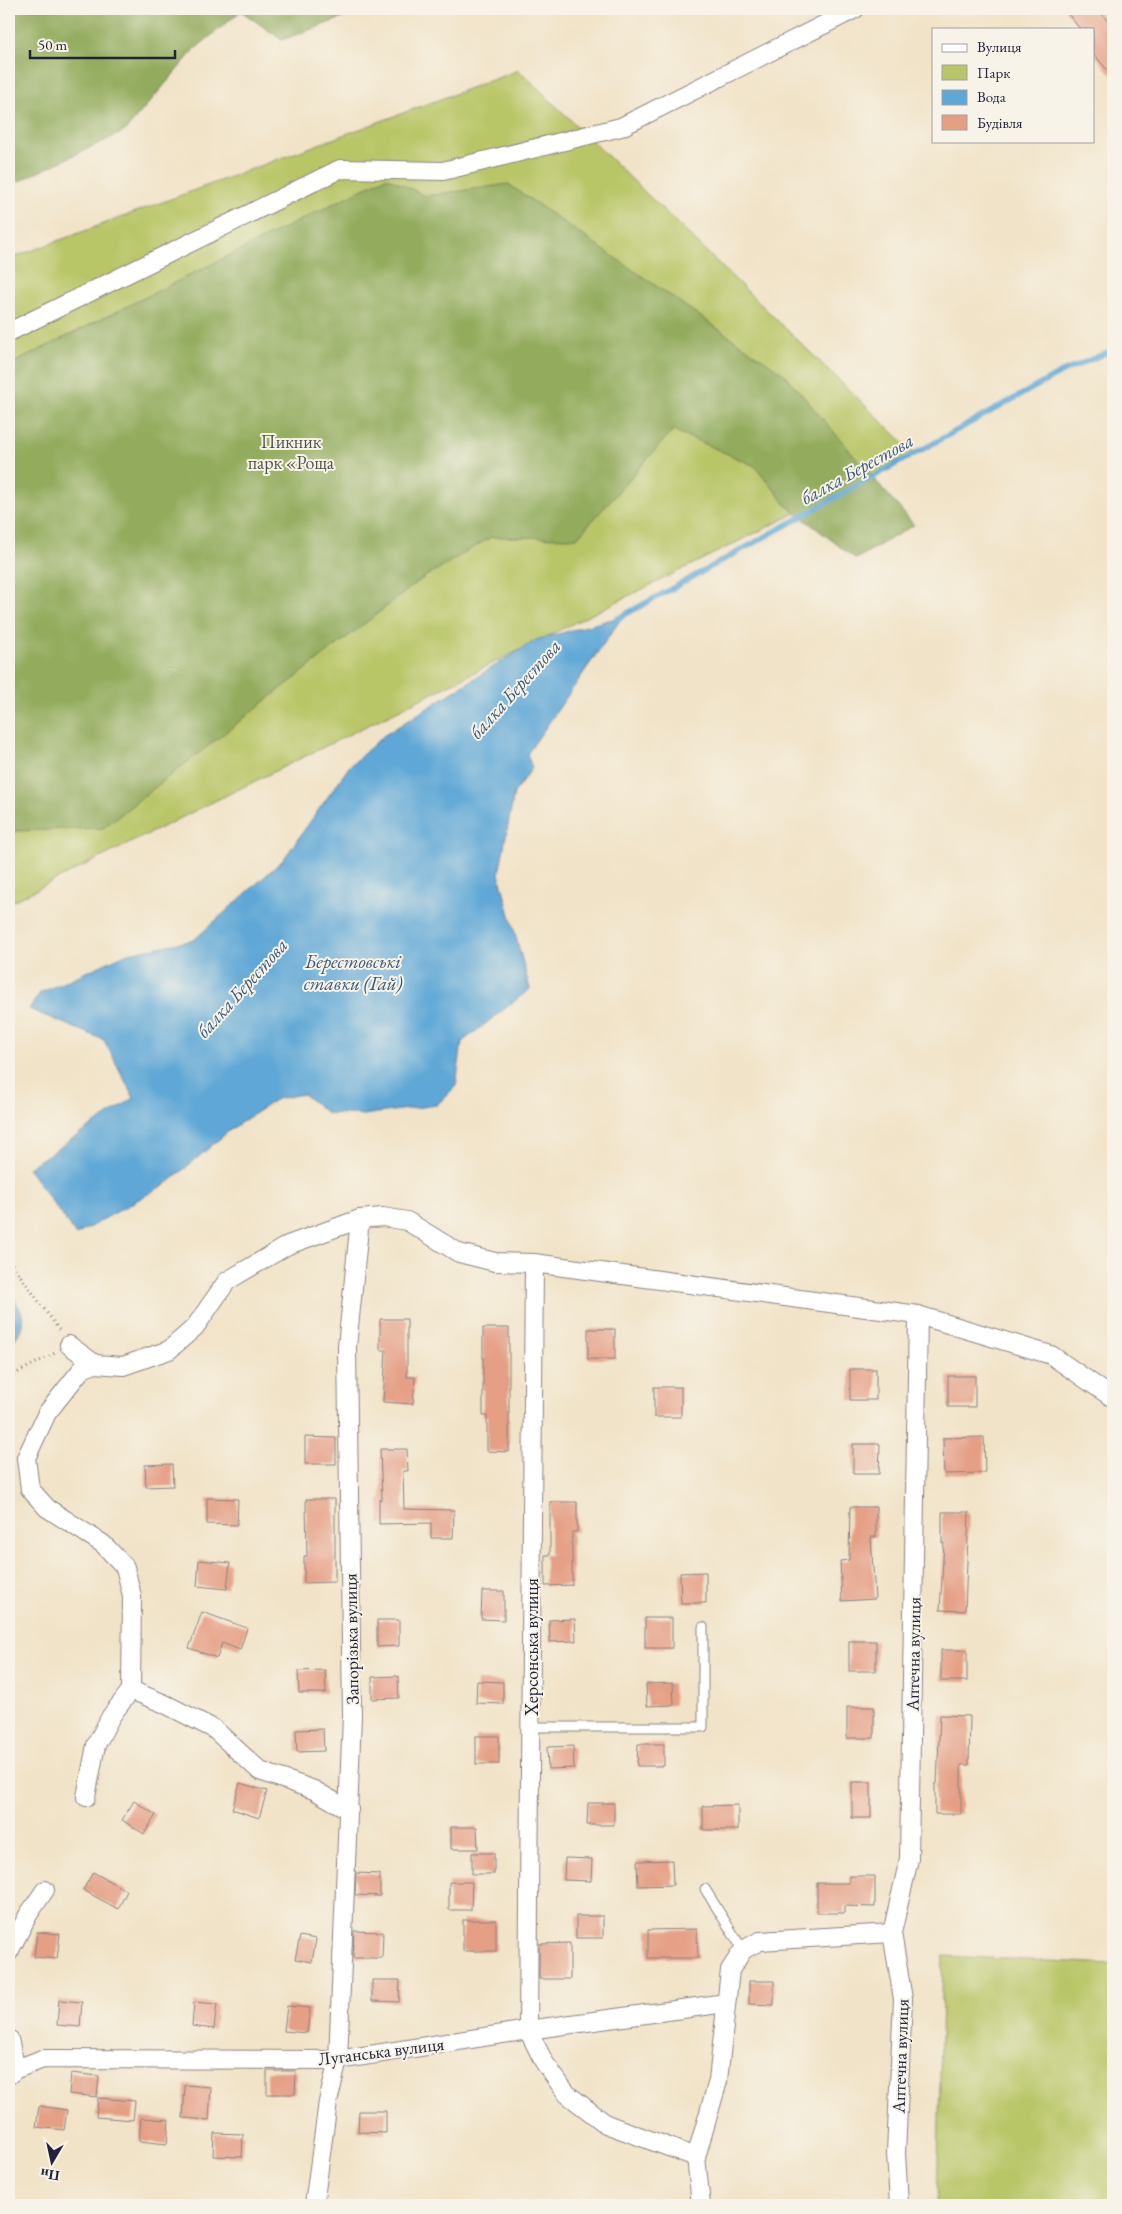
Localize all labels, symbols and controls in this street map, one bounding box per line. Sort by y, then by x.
scale bar [30,28,175,60]
legend [932,28,1094,142]
text: 50 m [38,35,67,54]
text: Вулиця [977,37,1022,56]
text: Парк [977,63,1010,82]
text: Вода [977,87,1006,106]
text: Будівля [977,113,1023,132]
water label: балка Берестова [796,428,918,510]
park label: Пикник парк «Роща [248,430,335,474]
water label: балка Берестова [464,634,566,744]
water label: балка Берестова [191,933,293,1043]
water label: Берестовські ставки (Гай) [304,949,402,996]
street label: Запорізька вулиця [338,1573,364,1705]
street label: Херсонська вулиця [520,1578,543,1717]
street label: Аптечна вулиця [900,1597,925,1712]
street label: Аптечна вулиця [886,1998,913,2115]
street label: Луганська вулиця [317,2032,445,2070]
north arrow [28,2136,78,2186]
text: Пн [39,2164,61,2185]

